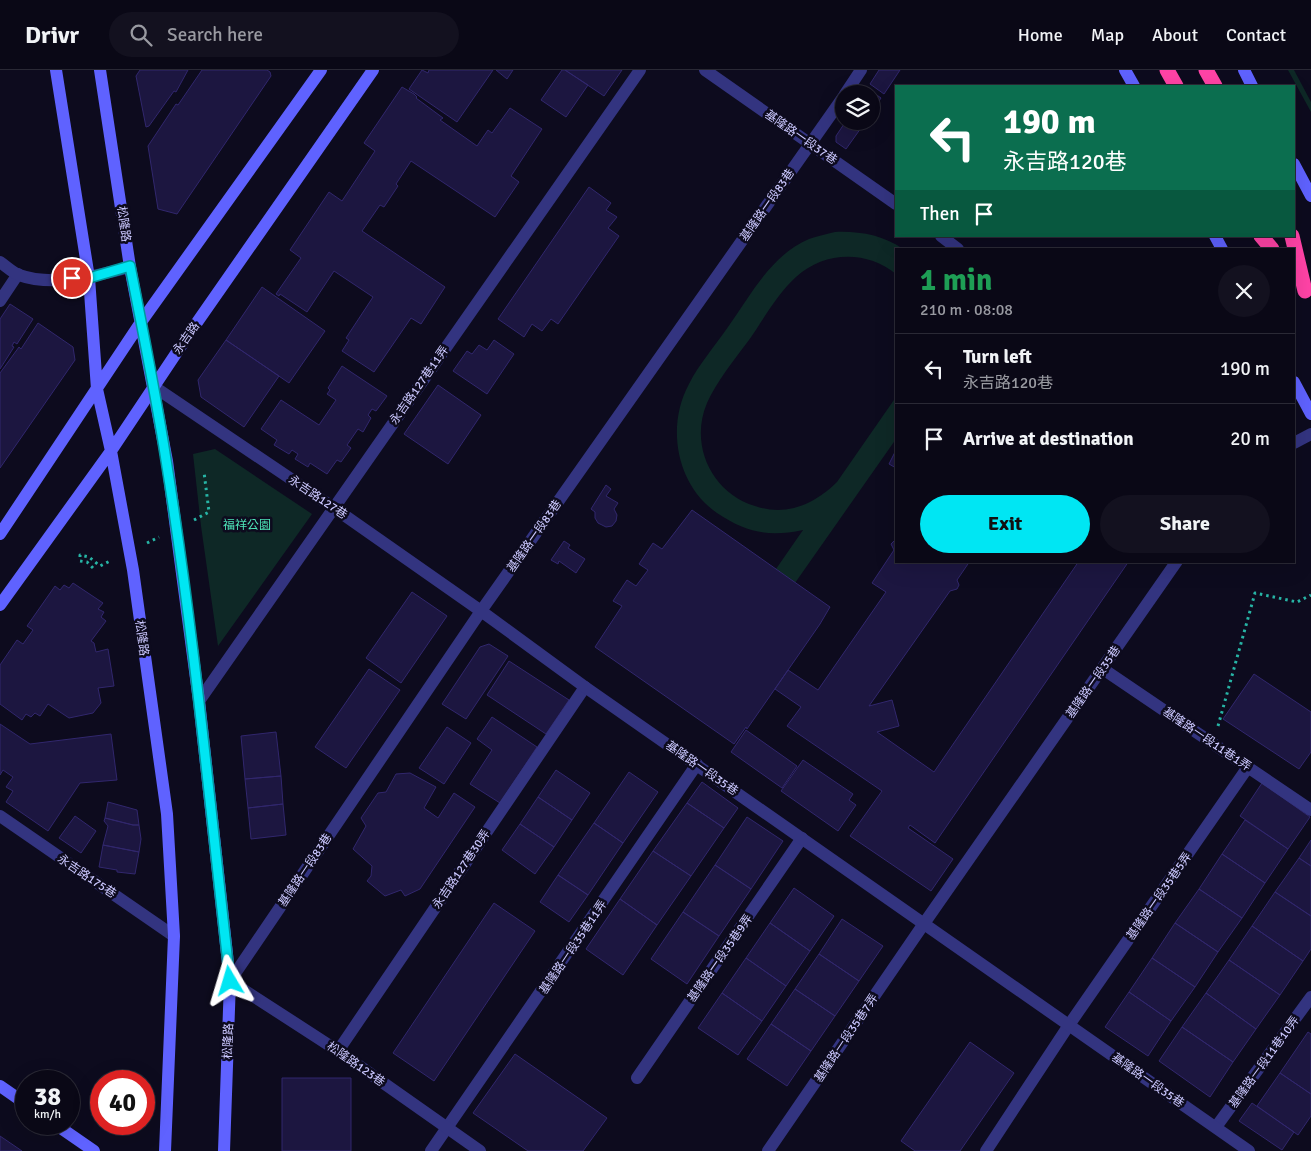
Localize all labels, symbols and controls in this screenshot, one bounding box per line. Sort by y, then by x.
search box [109,12,459,57]
text: Drivr [25,20,79,50]
icon: search [127,21,155,49]
text: Search here [167,23,263,47]
text: Home [1018,24,1063,46]
text: Map [1091,24,1124,46]
text: About [1152,24,1198,46]
text: Contact [1226,24,1286,46]
map controls [835,85,880,130]
button: layers [835,85,880,130]
text: 190 m [1003,100,1096,143]
icon: left [920,105,985,170]
street label: 基隆路一段37巷 [762,107,840,168]
text: 永吉路120巷 [1003,148,1127,175]
street label: 基隆路一段83巷 [737,166,798,244]
icon: arrive [970,200,998,228]
text: Then [920,202,960,226]
street label: 松隆路 [114,205,133,243]
pin [51,257,93,299]
text: 1 min [920,262,992,299]
icon: arrive [58,264,86,292]
button: close [1218,265,1270,317]
text: 210 m · 08:08 [920,300,1013,320]
street label: 永吉路 [170,319,203,357]
street label: 永吉路127巷11弄 [387,343,452,427]
text: Turn left [963,345,1032,369]
icon: left [920,355,948,383]
text: 190 m [1220,357,1270,381]
text: 永吉路120巷 [963,373,1053,393]
icon: arrive [920,425,948,453]
text: Arrive at destination [963,427,1134,451]
text: 20 m [1230,427,1270,451]
street label: 永吉路127巷 [286,472,350,522]
button: Exit [920,495,1090,553]
button: Share [1100,495,1270,553]
street label: 基隆路一段83巷 [504,497,565,575]
park label: 福祥公園 [223,518,271,533]
street label: 松隆路 [132,619,151,657]
street label: 基隆路一段35巷 [1063,643,1124,721]
street label: 基隆路一段11巷1弄 [1160,704,1254,775]
street label: 基隆路一段35巷 [663,738,741,799]
street label: 永吉路127巷30弄 [429,827,493,912]
street label: 基隆路一段83巷 [275,831,335,910]
street label: 基隆路一段35巷5弄 [1124,850,1195,943]
street label: 永吉路175巷 [55,851,119,901]
street label: 基隆路一段35巷11弄 [536,898,610,997]
street label: 基隆路一段35巷9弄 [685,912,756,1005]
position arrow [203,954,255,1006]
street label: 基隆路一段35巷7弄 [811,991,882,1085]
street label: 基隆路一段11巷10弄 [1226,1013,1303,1111]
street label: 松隆路 [220,1023,237,1059]
street label: 松隆路123巷 [324,1039,388,1090]
street label: 基隆路一段35巷 [1109,1050,1187,1111]
speed limit sign: 40 [90,1070,155,1135]
text: 38 [34,1081,61,1112]
text: km/h [34,1107,61,1122]

